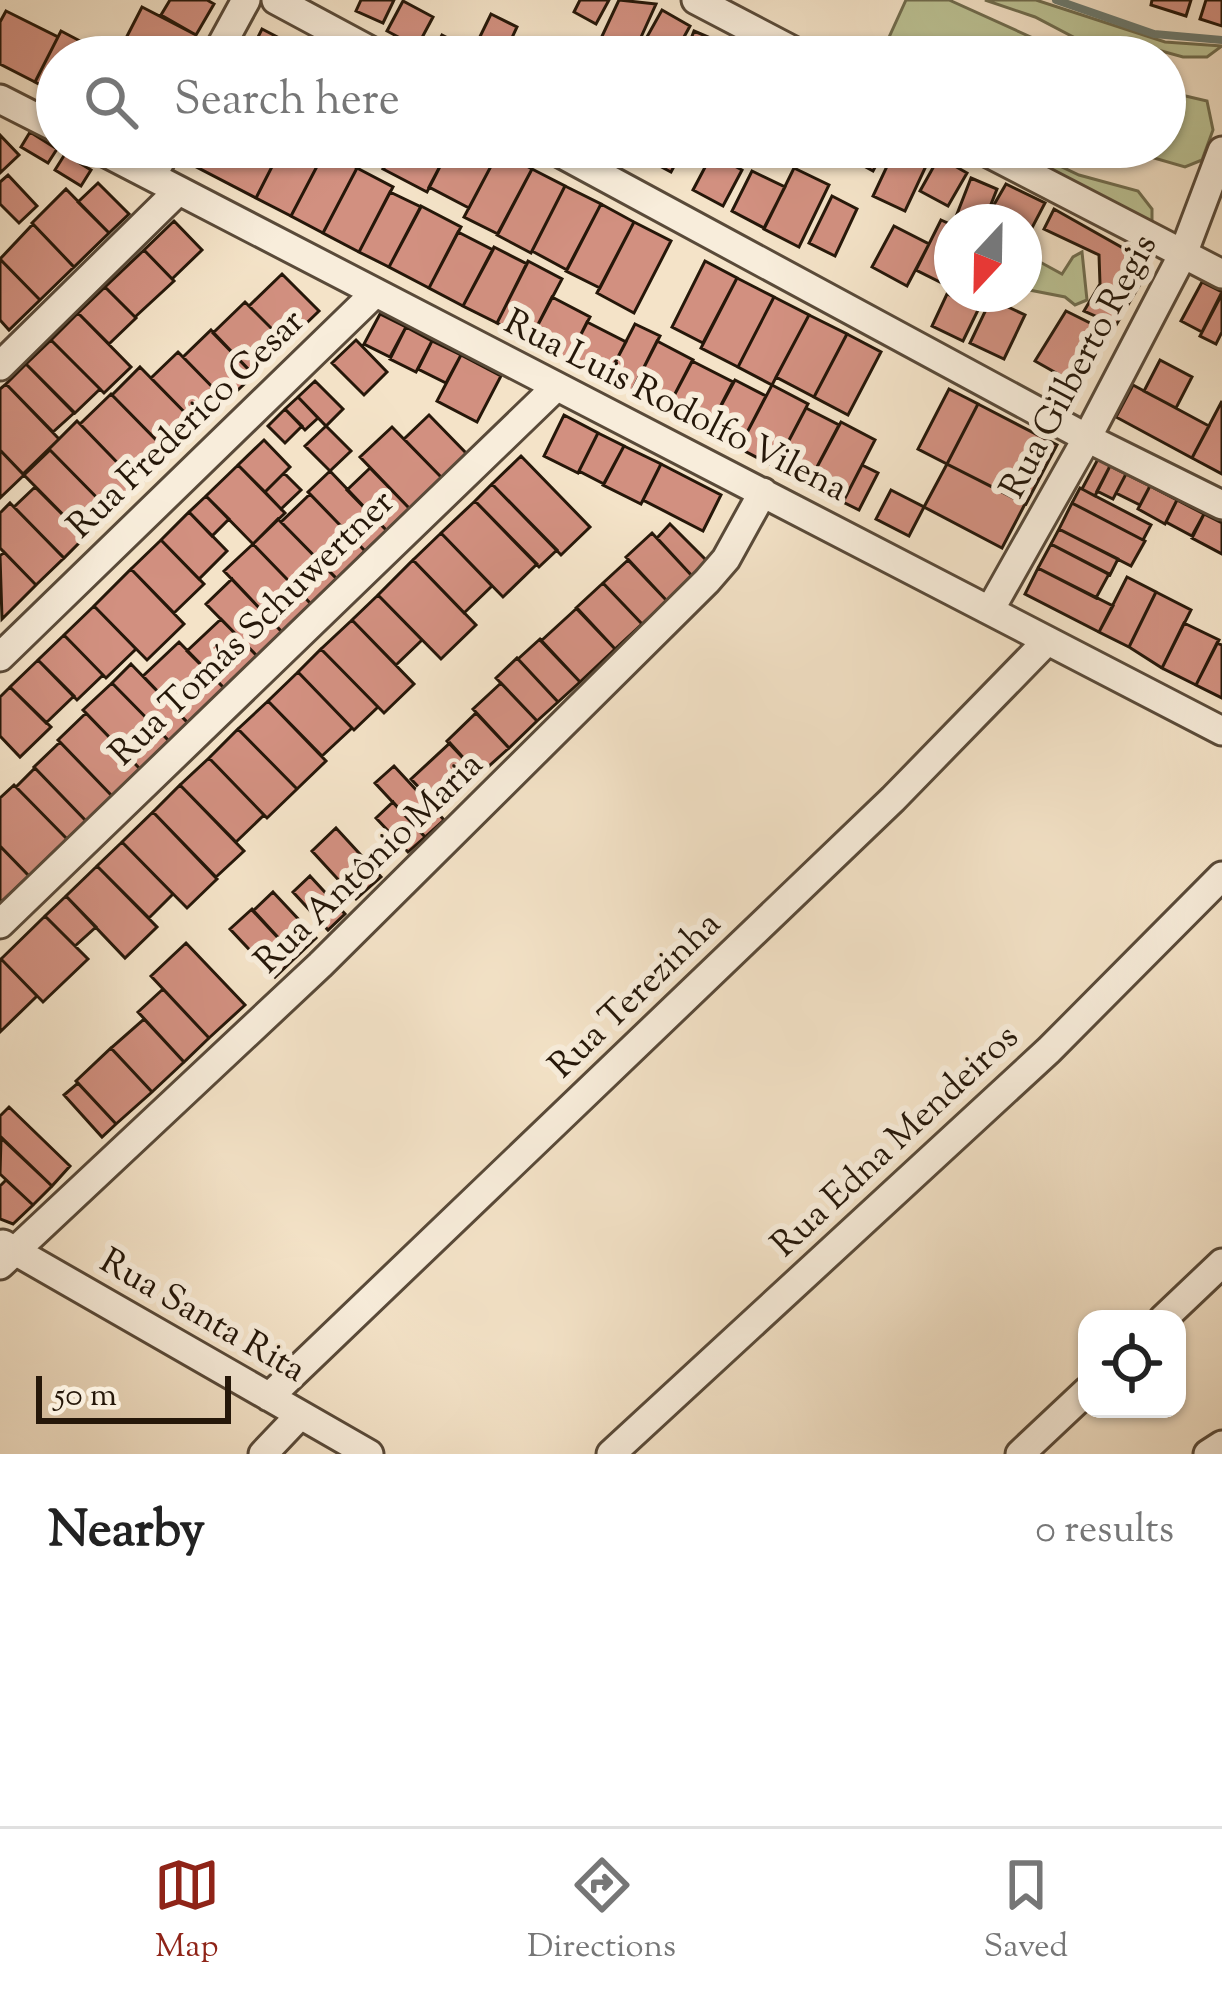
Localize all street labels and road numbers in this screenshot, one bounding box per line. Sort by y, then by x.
street label: Rua Gilberto Regis [988,225,1172,509]
street label: Rua Frederico Cesar [57,298,317,552]
street label: Rua Luis Rodolfo Vilena [494,298,856,516]
street label: Rua Tomás Schuwertner [99,479,407,779]
street label: Rua Antônio Maria [244,741,496,987]
street label: Rua Terezinha [538,900,734,1092]
street label: Rua Edna Mendeiros [761,1013,1031,1271]
street label: Rua Santa Rita [89,1237,315,1397]

